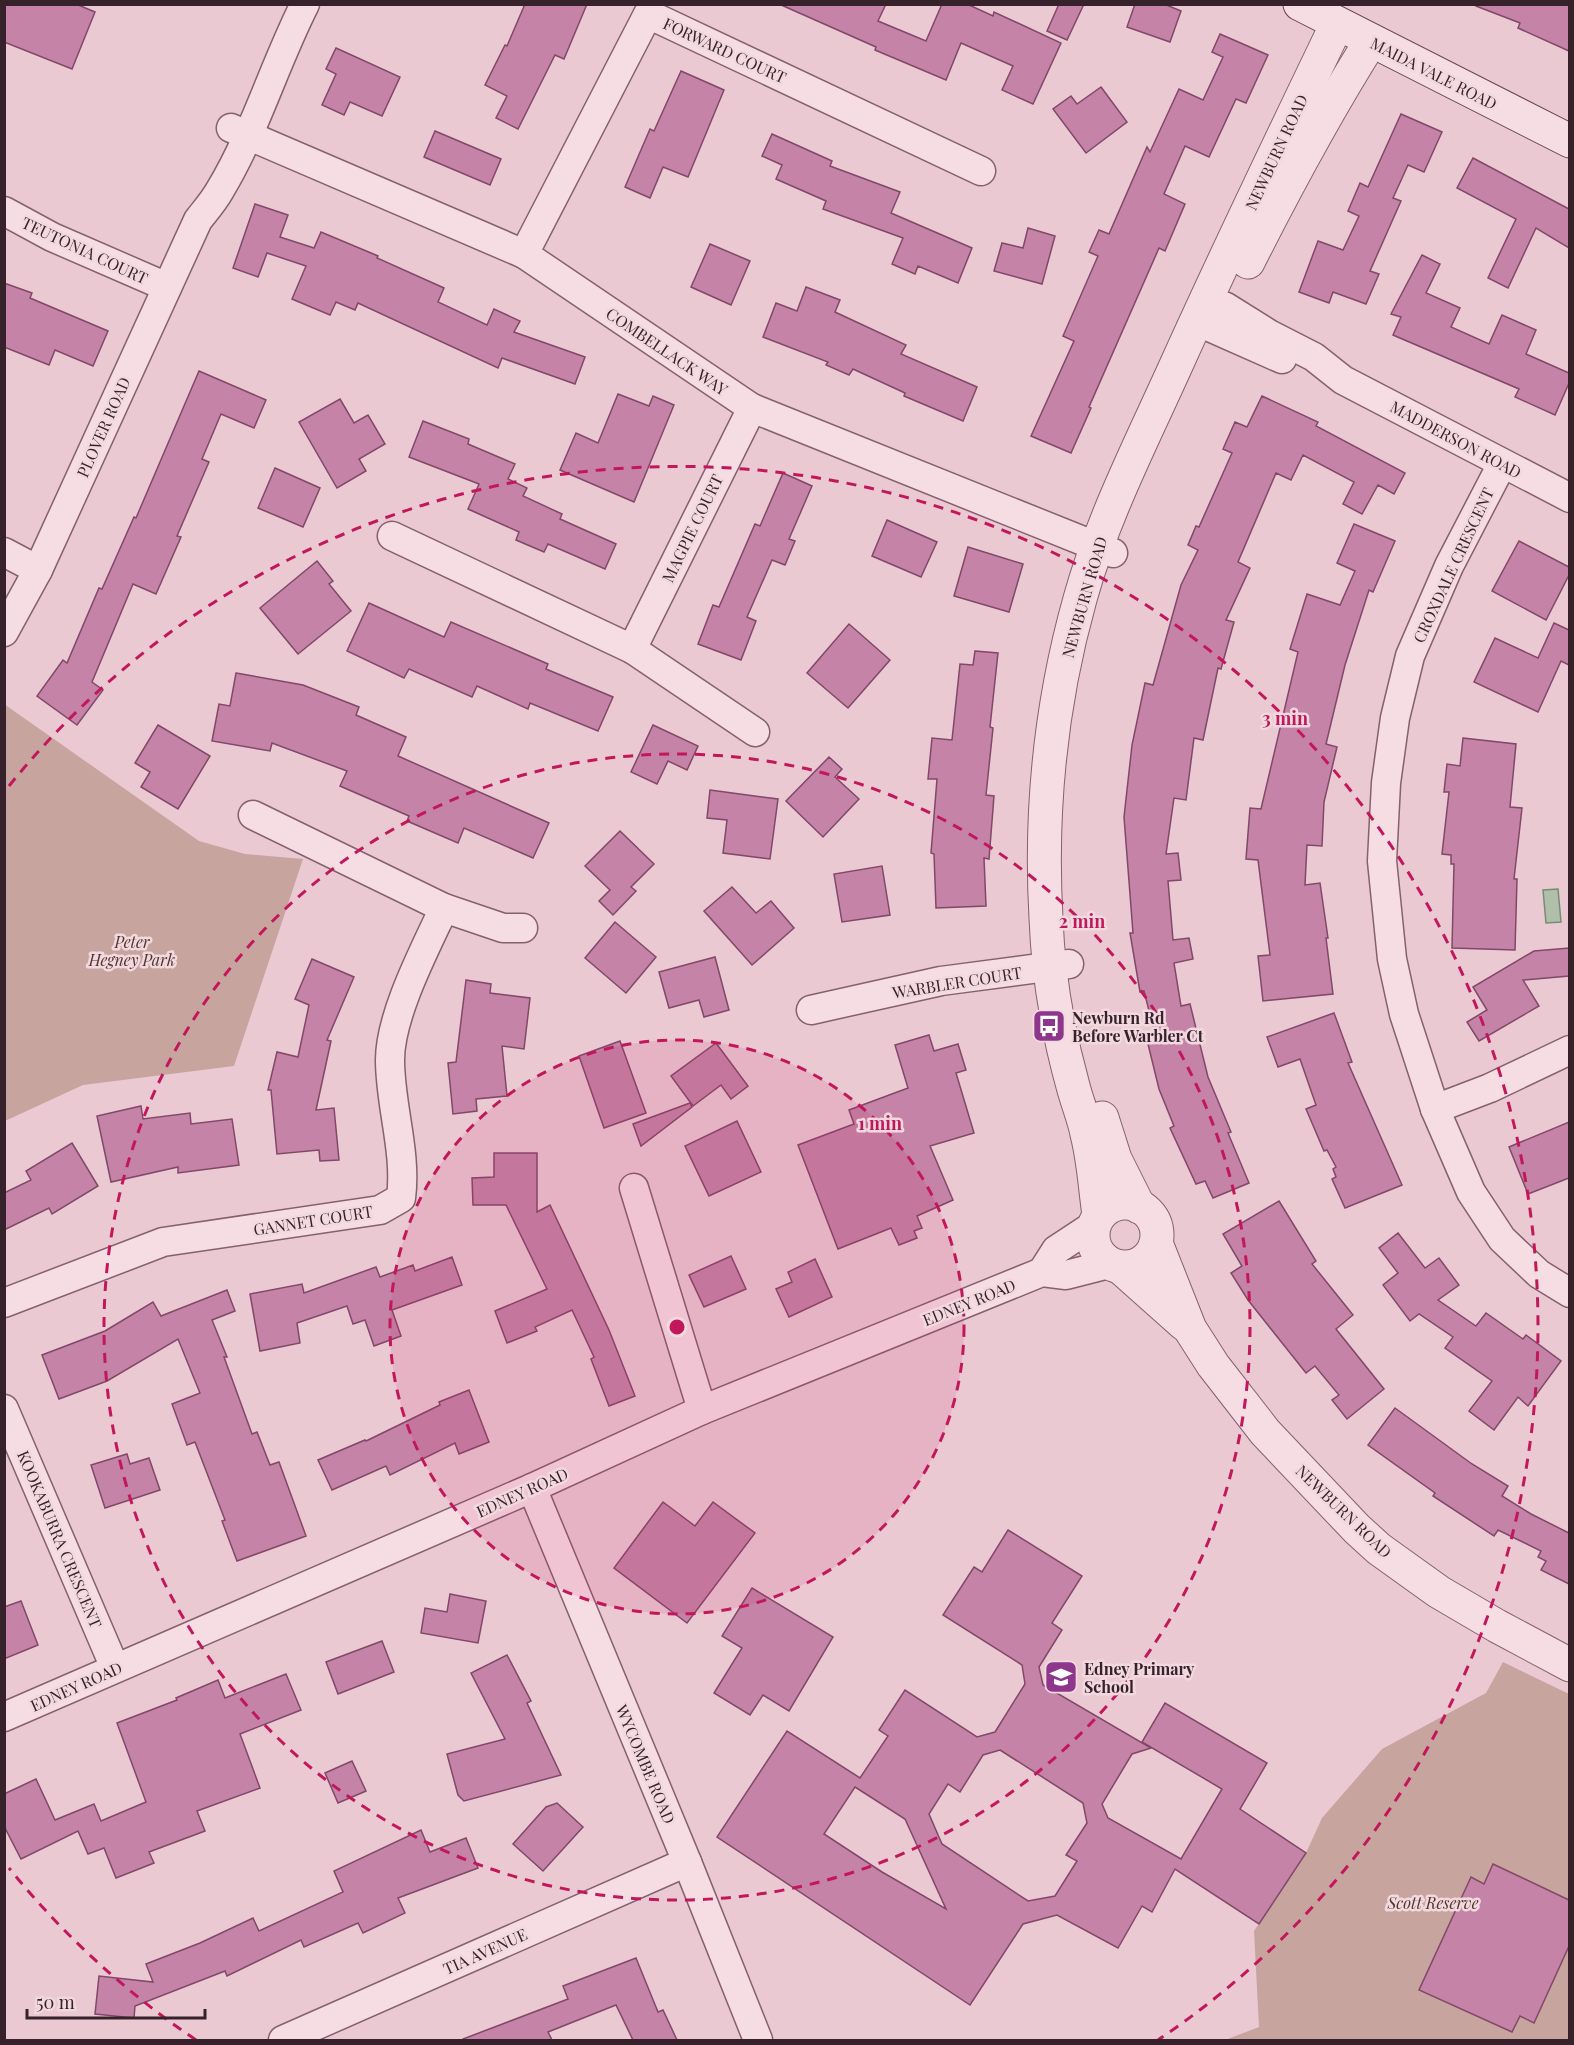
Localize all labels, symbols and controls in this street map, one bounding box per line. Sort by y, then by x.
street label: FORWARD COURT [660,12,790,88]
street label: MAIDA VALE ROAD [1367,32,1501,114]
street label: NEWBURN ROAD [1240,91,1312,213]
street label: TEUTONIA COURT [19,212,152,288]
street label: COMBELLACK WAY [602,303,732,400]
street label: PLOVER ROAD [72,374,134,480]
street label: MADDERSON ROAD [1387,396,1525,482]
street label: MAGPIE COURT [657,471,727,585]
street label: CROXDALE CRESCENT [1408,484,1498,646]
street label: NEWBURN ROAD [1057,534,1111,660]
text: 3 min [1262,706,1308,730]
text: 2 min [1059,909,1105,933]
park label: Peter Hegney Park [88,931,175,970]
street label: WARBLER COURT [890,961,1023,1003]
place label: Newburn Rd Before Warbler Ct [1072,1007,1204,1046]
bus stop icon: Newburn Rd Before Warbler Ct [1031,1008,1067,1044]
text: 1 min [858,1111,902,1135]
street label: GANNET COURT [252,1200,374,1240]
street label: EDNEY ROAD [919,1274,1019,1330]
centre of rings [667,1317,687,1337]
street label: KOOKABURRA CRESCENT [13,1447,107,1631]
street label: NEWBURN ROAD [1292,1460,1396,1562]
street label: EDNEY ROAD [473,1462,571,1522]
street label: EDNEY ROAD [27,1656,125,1716]
place label: Edney Primary School [1084,1658,1195,1697]
school or university icon: Edney Primary School [1043,1659,1079,1695]
street label: WYCOMBE ROAD [611,1700,681,1827]
park label: Scott Reserve [1386,1892,1479,1913]
street label: TIA AVENUE [440,1923,530,1979]
scale bar [27,1982,206,2020]
text: 50 m [36,1990,75,2014]

